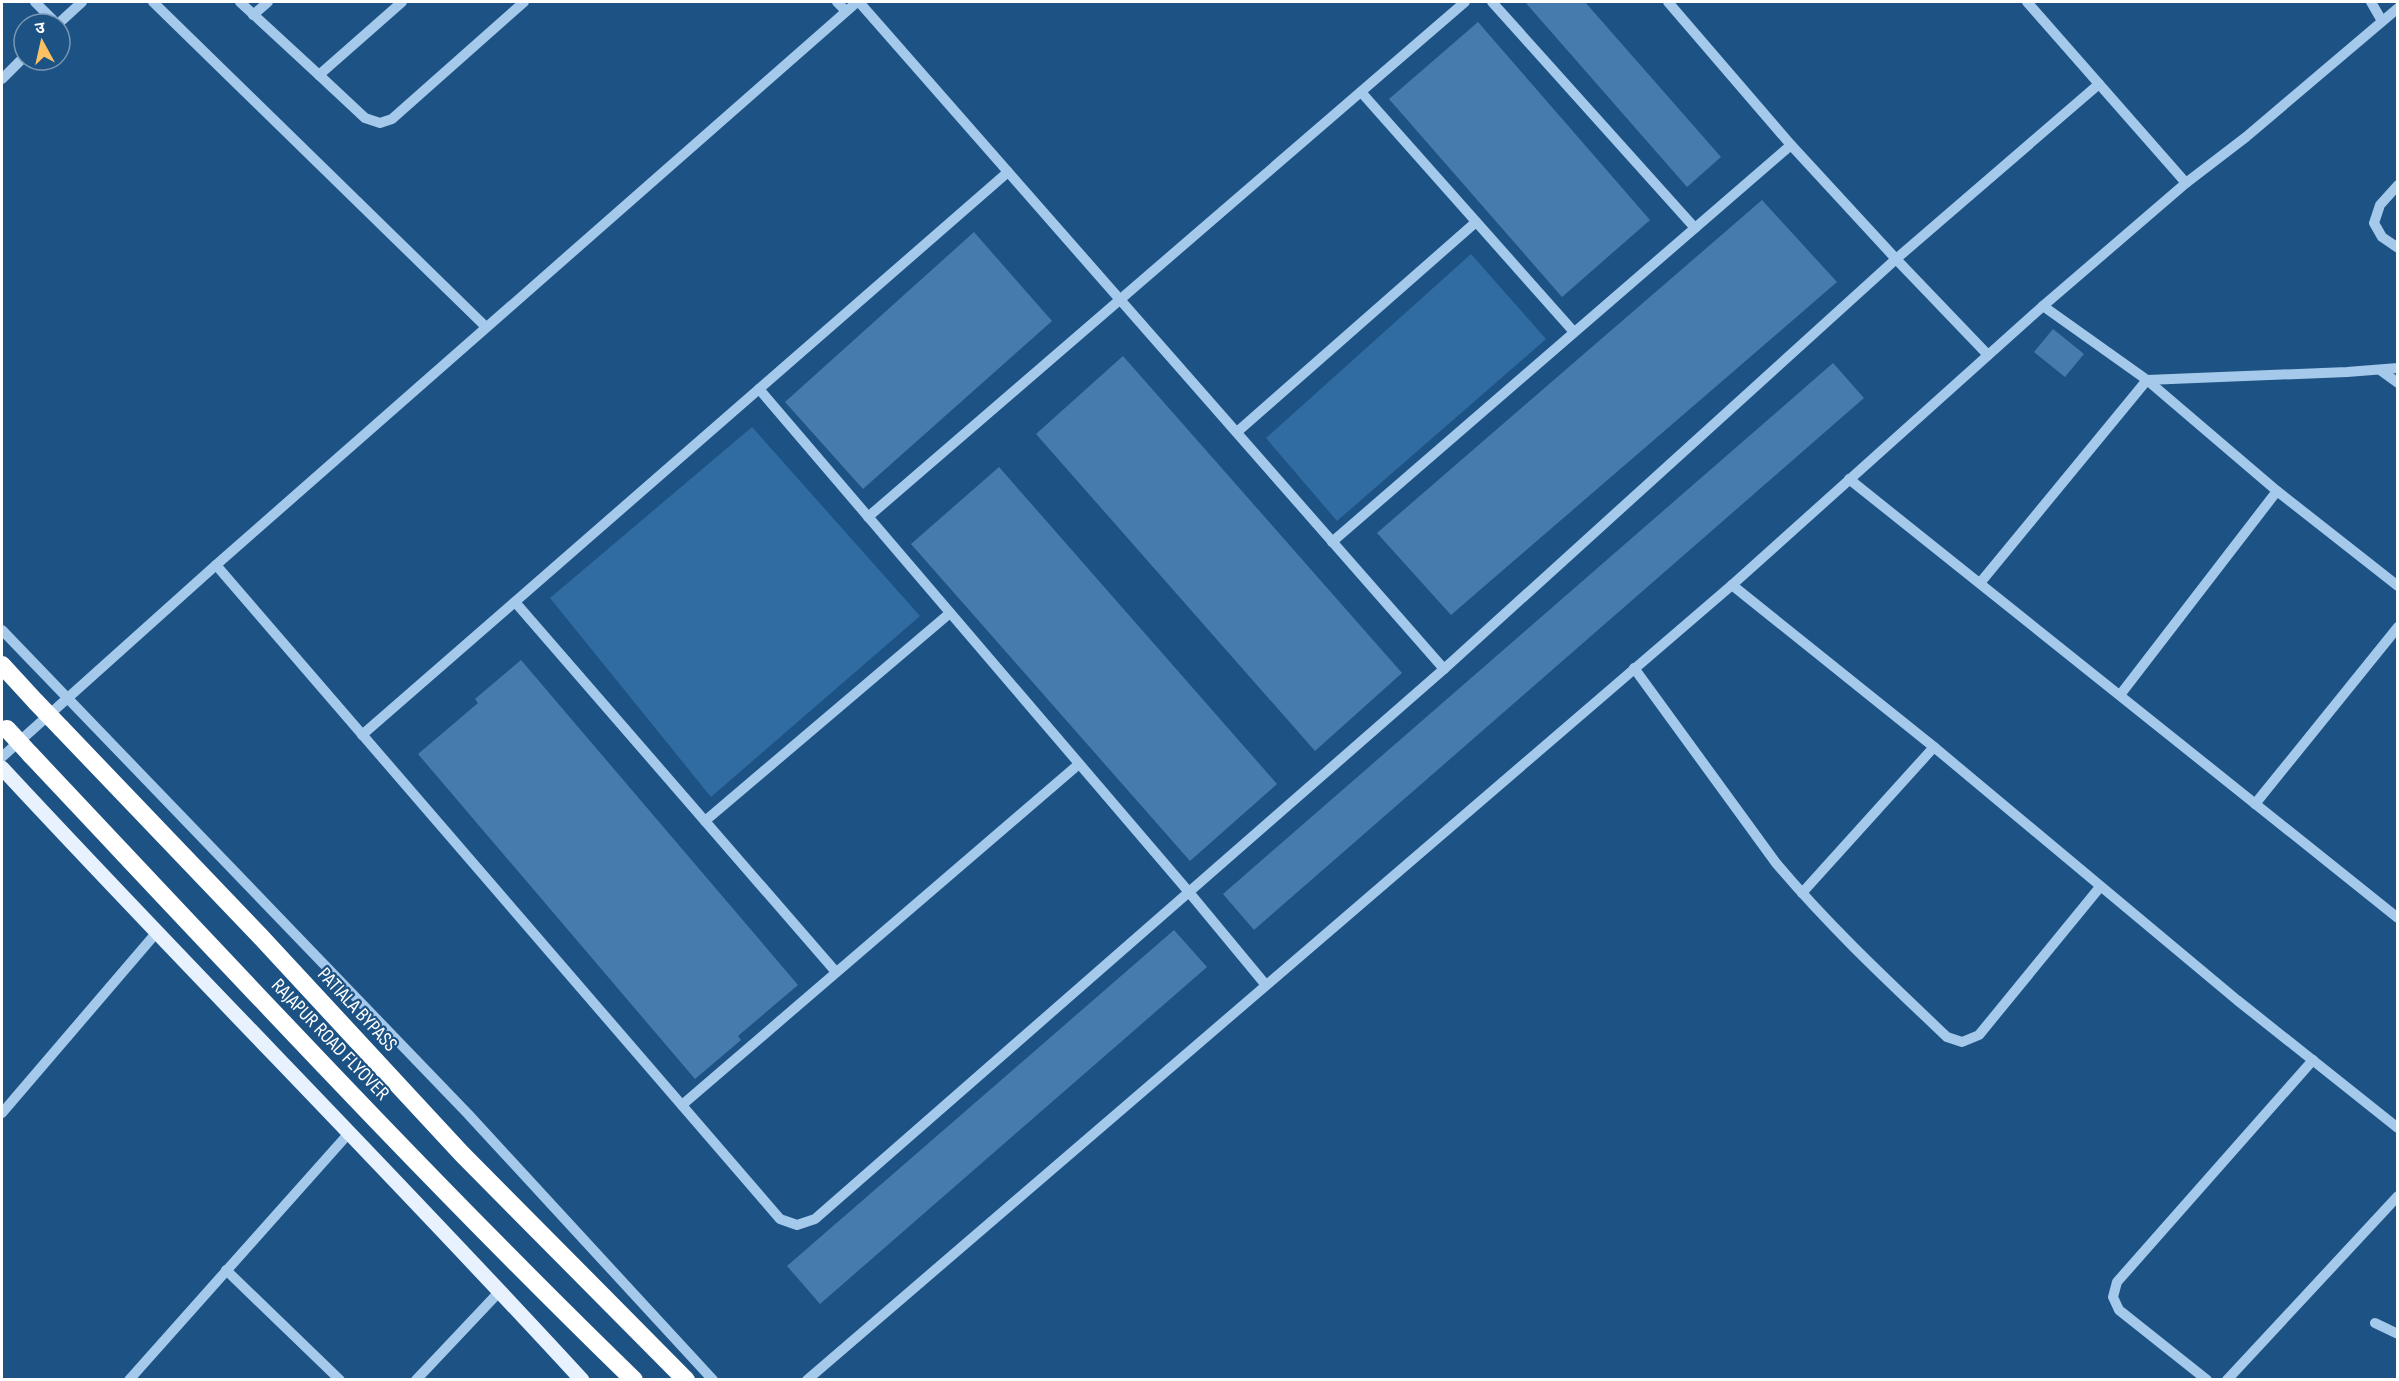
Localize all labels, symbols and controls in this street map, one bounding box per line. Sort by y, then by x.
north arrow [12,12,72,72]
text: उ [34,18,47,39]
street label: PATIALA BYPASS [312,963,402,1057]
street label: RAJAPUR ROAD FLYOVER [266,974,394,1106]

